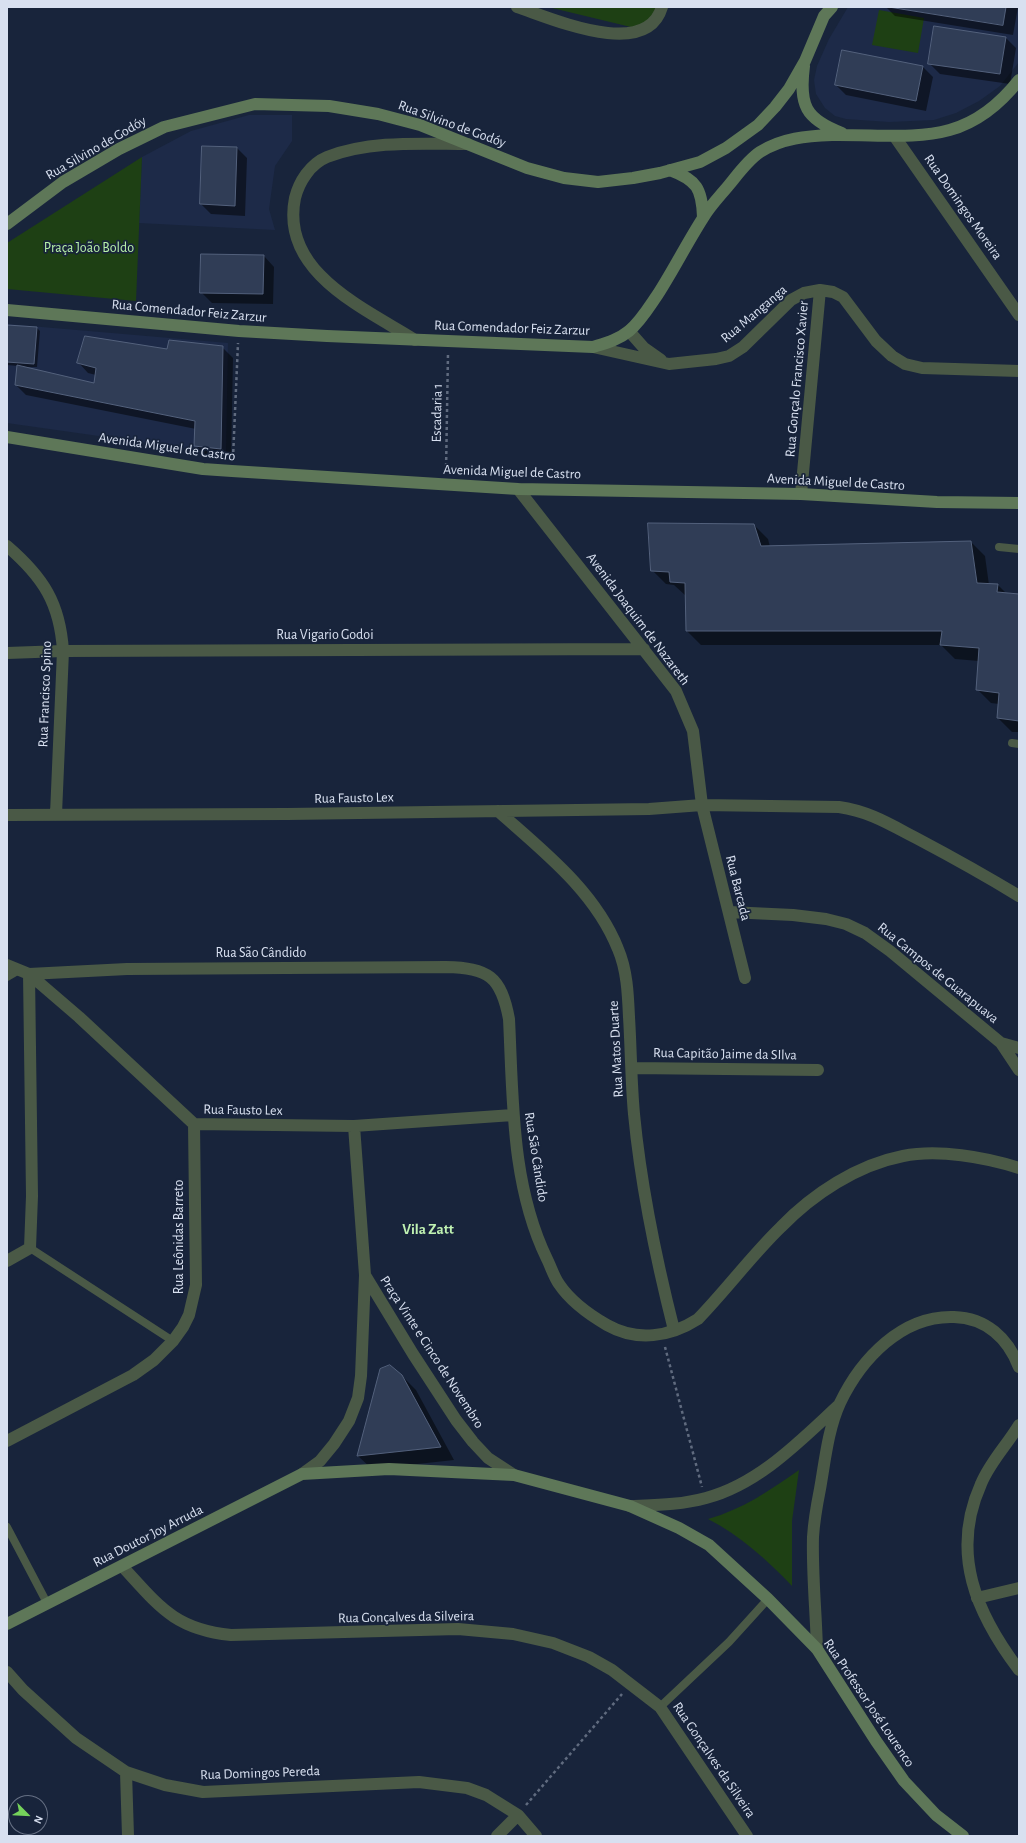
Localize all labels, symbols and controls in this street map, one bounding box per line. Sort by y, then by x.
street label: Rua Silvino de Godóy [396,97,508,151]
street label: Rua Silvino de Godóy [43,112,149,184]
street label: Rua Domingos Moreira [920,151,1006,263]
park label: Praça João Boldo [44,240,134,256]
street label: Rua Manganga [718,281,790,347]
street label: Rua Comendador Feiz Zarzur [111,296,267,326]
street label: Rua Gonçalo Francisco Xavier [782,300,812,458]
street label: Rua Comendador Feiz Zarzur [434,317,590,339]
street label: Escadaria 1 [428,383,446,443]
street label: Avenida Miguel de Castro [97,429,237,465]
street label: Avenida Miguel de Castro [443,461,581,483]
street label: Avenida Miguel de Castro [767,470,905,494]
street label: Avenida Joaquim de Nazareth [583,549,693,689]
street label: Rua Vigario Godoi [276,627,374,643]
street label: Rua Francisco Spino [35,640,55,748]
street label: Rua Fausto Lex [314,789,394,807]
street label: Rua Barcada [722,853,754,923]
street label: Rua Campos de Guarapuava [874,919,1002,1027]
street label: Rua São Cândido [216,945,306,961]
street label: Rua Matos Duarte [605,1000,627,1098]
street label: Rua Capitão Jaime da SIlva [653,1044,797,1064]
street label: Rua Fausto Lex [203,1101,283,1119]
street label: Rua São Cândido [521,1111,551,1203]
street label: Rua Leônidas Barreto [171,1180,187,1294]
district label: Vila Zatt [402,1220,454,1238]
street label: Praça Vinte e Cinco de Novembro [376,1273,488,1431]
street label: Rua Doutor Joy Arruda [90,1501,206,1571]
street label: Rua Gonçalves da Silveira [338,1607,474,1627]
street label: Rua Professor José Lourenco [820,1636,918,1770]
street label: Rua Gonçalves da Silveira [669,1699,759,1821]
street label: Rua Domingos Pereda [200,1763,320,1783]
north arrow [8,1795,48,1835]
text: N [32,1814,45,1825]

